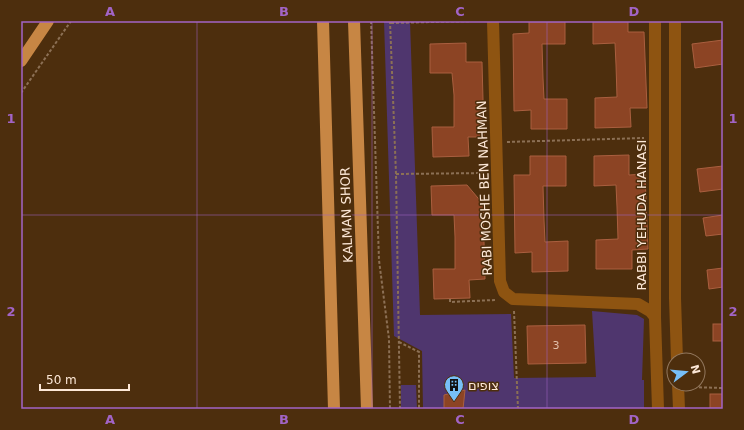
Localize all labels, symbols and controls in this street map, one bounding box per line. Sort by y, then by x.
text: A [105,4,115,19]
text: B [279,4,289,19]
text: C [455,4,465,19]
text: D [629,4,640,19]
street label: RABI MOSHE BEN NAHMAN [474,100,495,276]
text: 1 [6,111,16,126]
text: 1 [728,111,738,126]
street label: RABBI YEHUDA HANASI [634,140,649,290]
street label: KALMAN SHOR [337,167,356,263]
text: 2 [6,304,16,319]
text: 2 [728,304,738,319]
house number: 3 [553,339,560,352]
north arrow [666,352,706,392]
text: N [688,363,703,376]
scale bar [40,366,129,392]
text: 50 m [46,373,77,387]
building icon: צופים [443,374,465,402]
place label: צופים [468,378,499,393]
text: A [105,412,115,427]
text: B [279,412,289,427]
text: C [455,412,465,427]
text: D [629,412,640,427]

